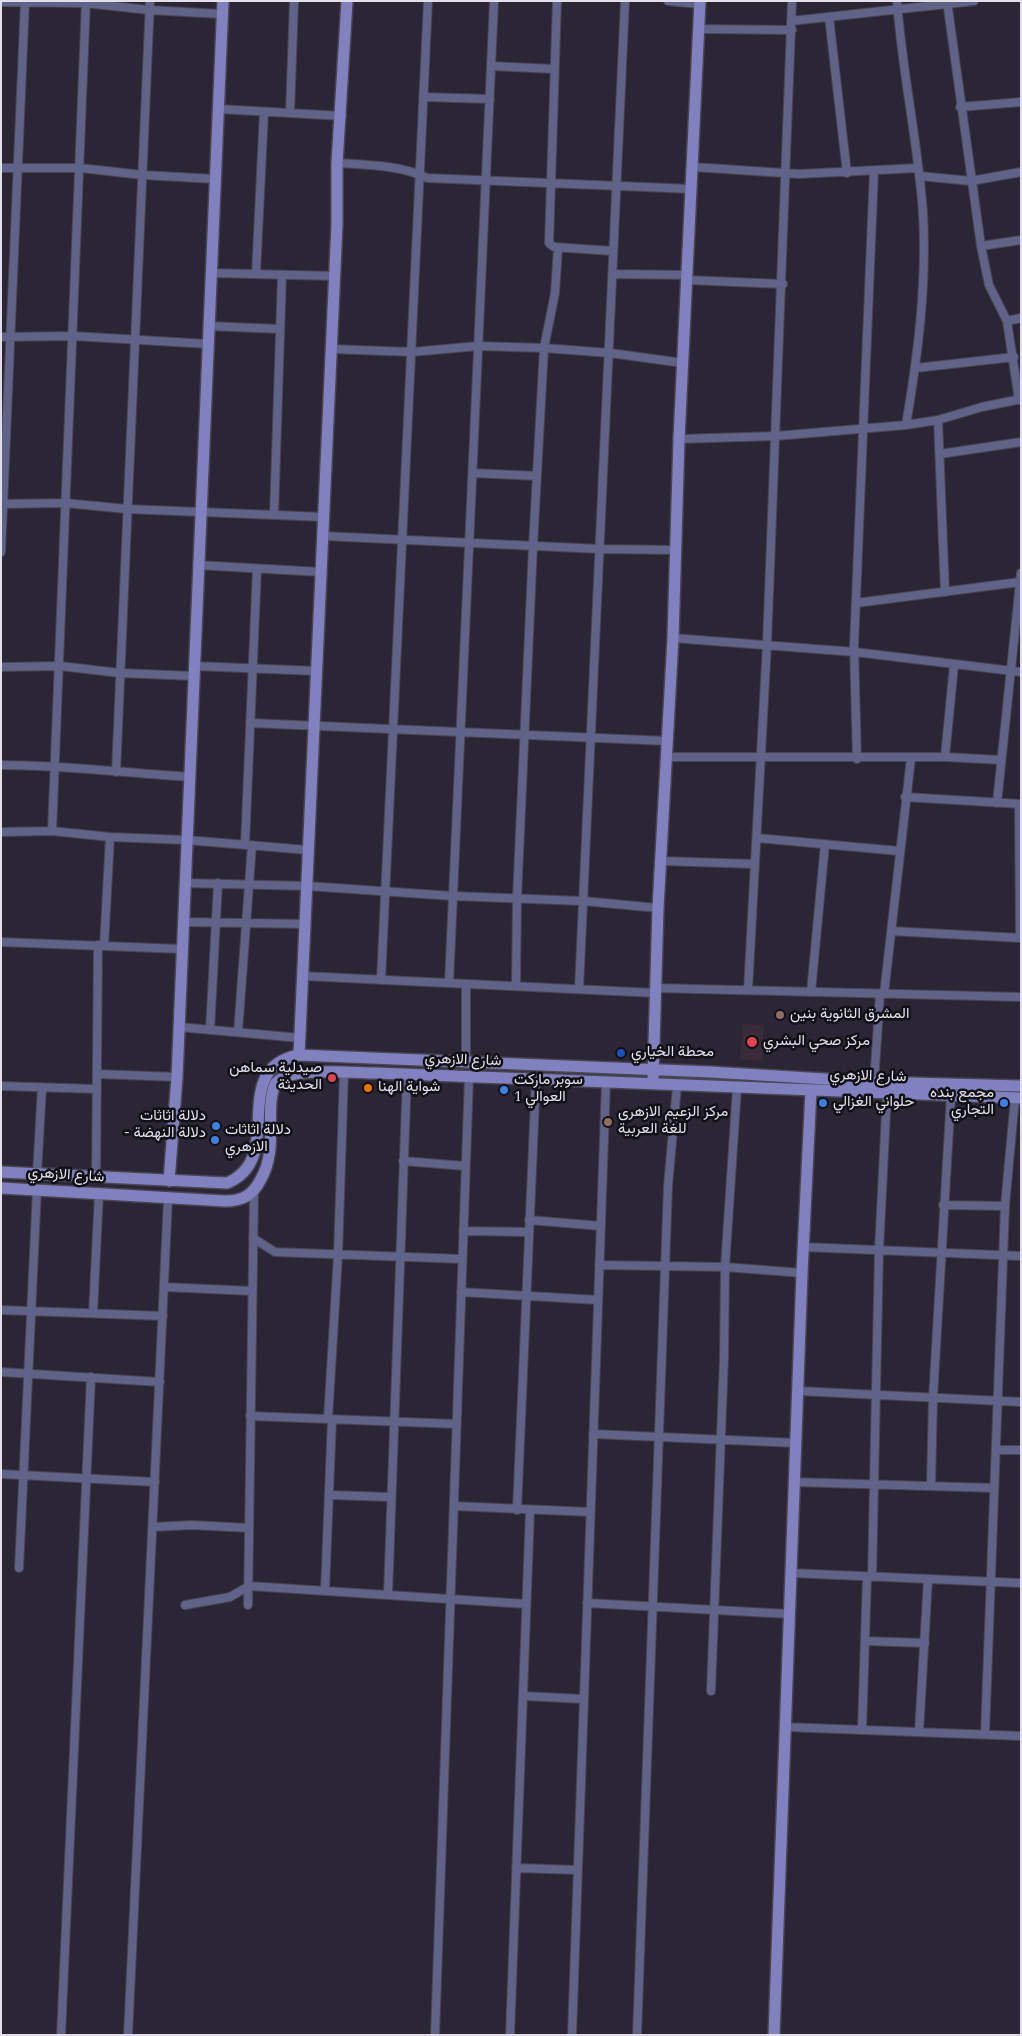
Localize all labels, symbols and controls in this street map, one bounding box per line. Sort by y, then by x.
place label: المشرق الثانوية بنين [790,1006,909,1024]
marker: المشرق الثانوية بنين [774,1009,786,1021]
place label: مركز صحي البشري [763,1033,870,1051]
marker: مركز صحي البشري [745,1035,759,1049]
place label: محطة الخياري [631,1044,714,1062]
marker: محطة الخياري [615,1047,627,1059]
street label: شارع الازهري [424,1051,502,1071]
place label: صيدلية سماهن الحديثة [229,1060,322,1095]
street label: شارع الازهري [829,1067,907,1087]
marker: صيدلية سماهن الحديثة [326,1072,338,1084]
place label: سوبر ماركت العوالي 1 [514,1072,583,1107]
place label: شواية الهنا [378,1079,440,1097]
marker: شواية الهنا [362,1082,374,1094]
marker: سوبر ماركت العوالي 1 [498,1084,510,1096]
place label: مجمع بنده التجاري [930,1085,994,1120]
place label: حلواني الغزالي [833,1094,914,1112]
marker: حلواني الغزالي [817,1097,829,1109]
marker: مجمع بنده التجاري [998,1097,1010,1109]
place label: مركز الزعيم الازهري للغة العربية [618,1104,728,1139]
place label: دلالة اثاثات - دلالة النهضة [124,1108,206,1143]
marker: مركز الزعيم الازهري للغة العربية [602,1116,614,1128]
marker: دلالة اثاثات - دلالة النهضة [210,1120,222,1132]
place label: دلالة اثاثات الازهري [225,1122,291,1157]
marker: دلالة اثاثات الازهري [209,1134,221,1146]
street label: شارع الازهري [27,1164,105,1188]

